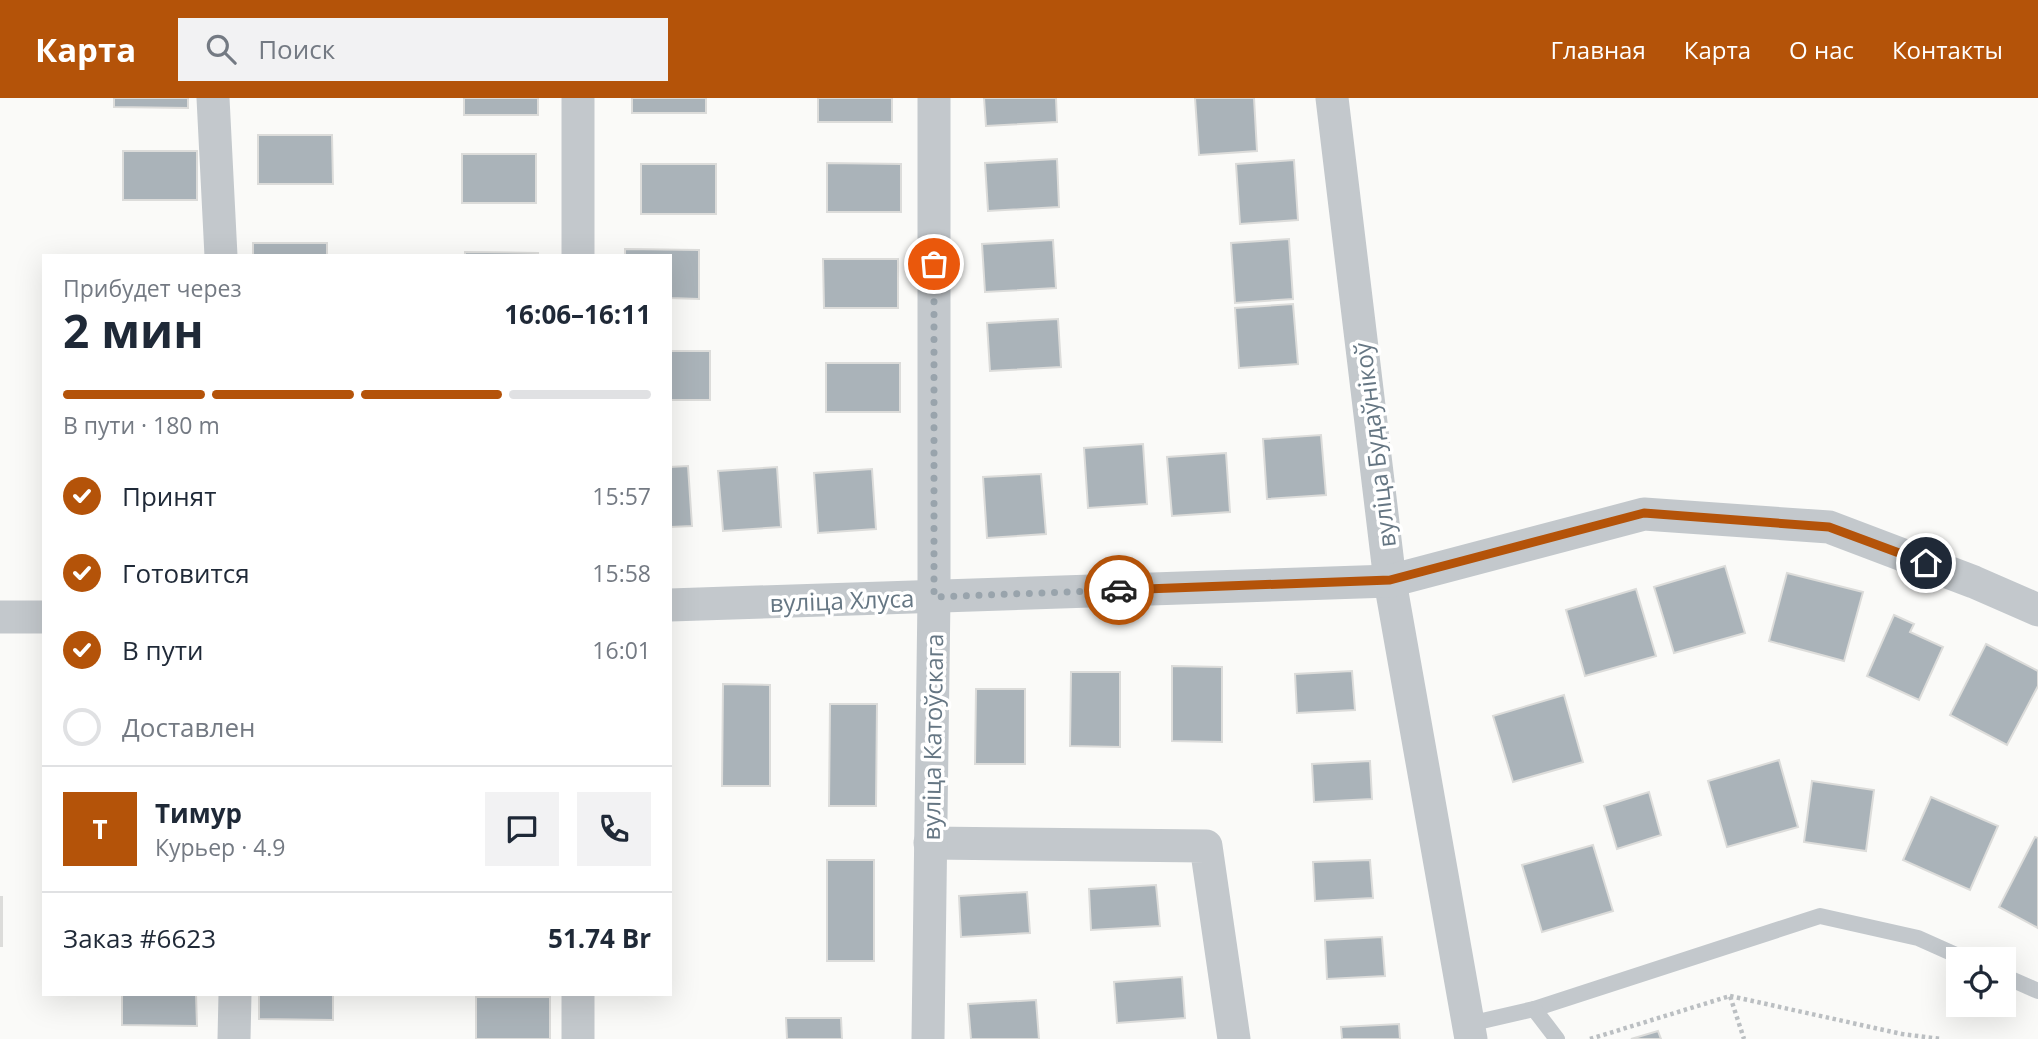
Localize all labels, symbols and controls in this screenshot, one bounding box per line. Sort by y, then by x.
search box [178,18,668,81]
text: Карта [35,27,136,72]
icon: search [202,30,240,68]
text: Поиск [258,31,335,67]
text: Главная [1551,33,1646,66]
text: Карта [1684,33,1751,66]
text: О нас [1789,33,1854,66]
text: Контакты [1892,33,2003,66]
pin [904,234,964,294]
icon: bag [915,245,953,283]
text: Прибудет через [63,272,242,304]
text: 16:06–16:11 [504,296,651,332]
text: 2 мин [63,299,204,361]
street label: вуліца Будаўнікоў [1345,340,1403,549]
text: В пути · 180 m [63,409,220,441]
icon: check [63,477,101,515]
text: Принят [122,478,216,514]
text: 15:57 [592,480,651,512]
pin [1896,533,1956,593]
icon: home [1907,544,1945,582]
icon: check [63,554,101,592]
text: Готовится [122,555,250,591]
courier [1084,555,1154,625]
text: 15:58 [592,557,651,589]
icon: car [1100,571,1138,609]
street label: вуліца Хлуса [769,581,915,619]
icon: check [63,631,101,669]
text: В пути [122,632,203,668]
street label: вуліца Катоўскага [914,633,950,841]
text: 16:01 [592,634,651,666]
text: Доставлен [122,709,255,745]
button: chat [485,792,559,866]
button: phone [577,792,651,866]
text: Тимур [155,795,242,831]
text: Т [92,811,108,847]
text: Курьер · 4.9 [155,831,286,863]
text: Заказ #6623 [63,920,216,956]
text: 51.74 Br [548,920,651,956]
map controls [1946,947,2016,1017]
button: locate [1946,947,2016,1017]

